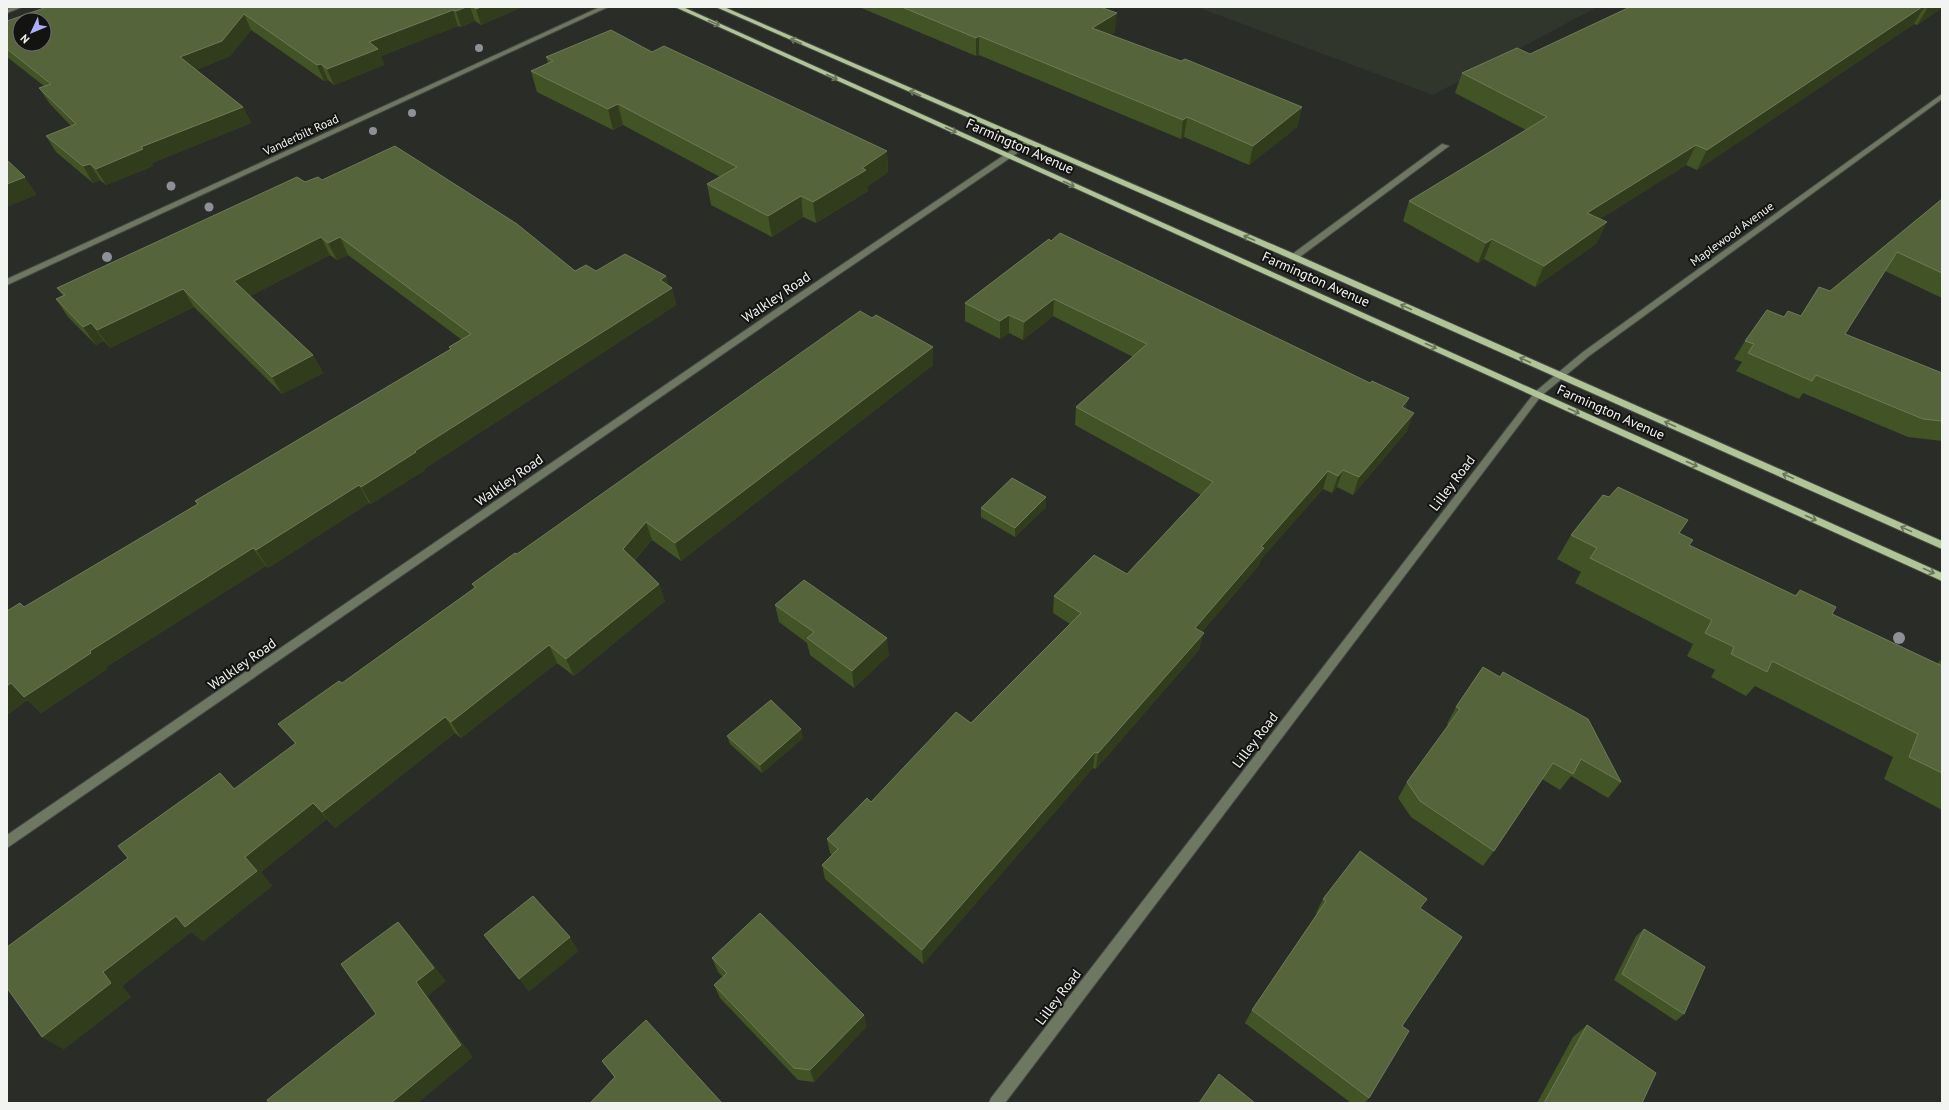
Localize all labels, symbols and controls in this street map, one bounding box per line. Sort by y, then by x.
north arrow [12,12,52,52]
one-way arrow [707,20,719,27]
text: N [17,31,32,46]
one-way arrow [791,37,803,45]
one-way arrow [826,74,838,81]
one-way arrow [910,89,922,97]
street label: Vanderbilt Road [260,111,341,159]
street label: Farmington Avenue [963,114,1077,178]
one-way arrow [944,127,956,134]
one-way arrow [1063,180,1075,188]
street label: Maplewood Avenue [1687,198,1776,269]
one-way arrow [1243,234,1255,241]
street label: Farmington Avenue [1259,247,1373,311]
street label: Walkley Road [738,267,814,327]
one-way arrow [1401,303,1413,310]
one-way arrow [1424,343,1436,350]
one-way arrow [1519,356,1531,363]
street label: Farmington Avenue [1554,380,1668,444]
one-way arrow [1567,407,1579,415]
one-way arrow [1665,420,1677,427]
street label: Walkley Road [471,450,547,510]
street label: Lilley Road [1425,451,1479,515]
one-way arrow [1686,461,1698,468]
one-way arrow [1782,472,1794,479]
one-way arrow [1804,515,1816,522]
one-way arrow [1901,525,1913,532]
one-way arrow [1923,568,1935,576]
street label: Walkley Road [204,634,280,694]
street label: Lilley Road [1228,708,1282,772]
street label: Lilley Road [1031,965,1085,1029]

